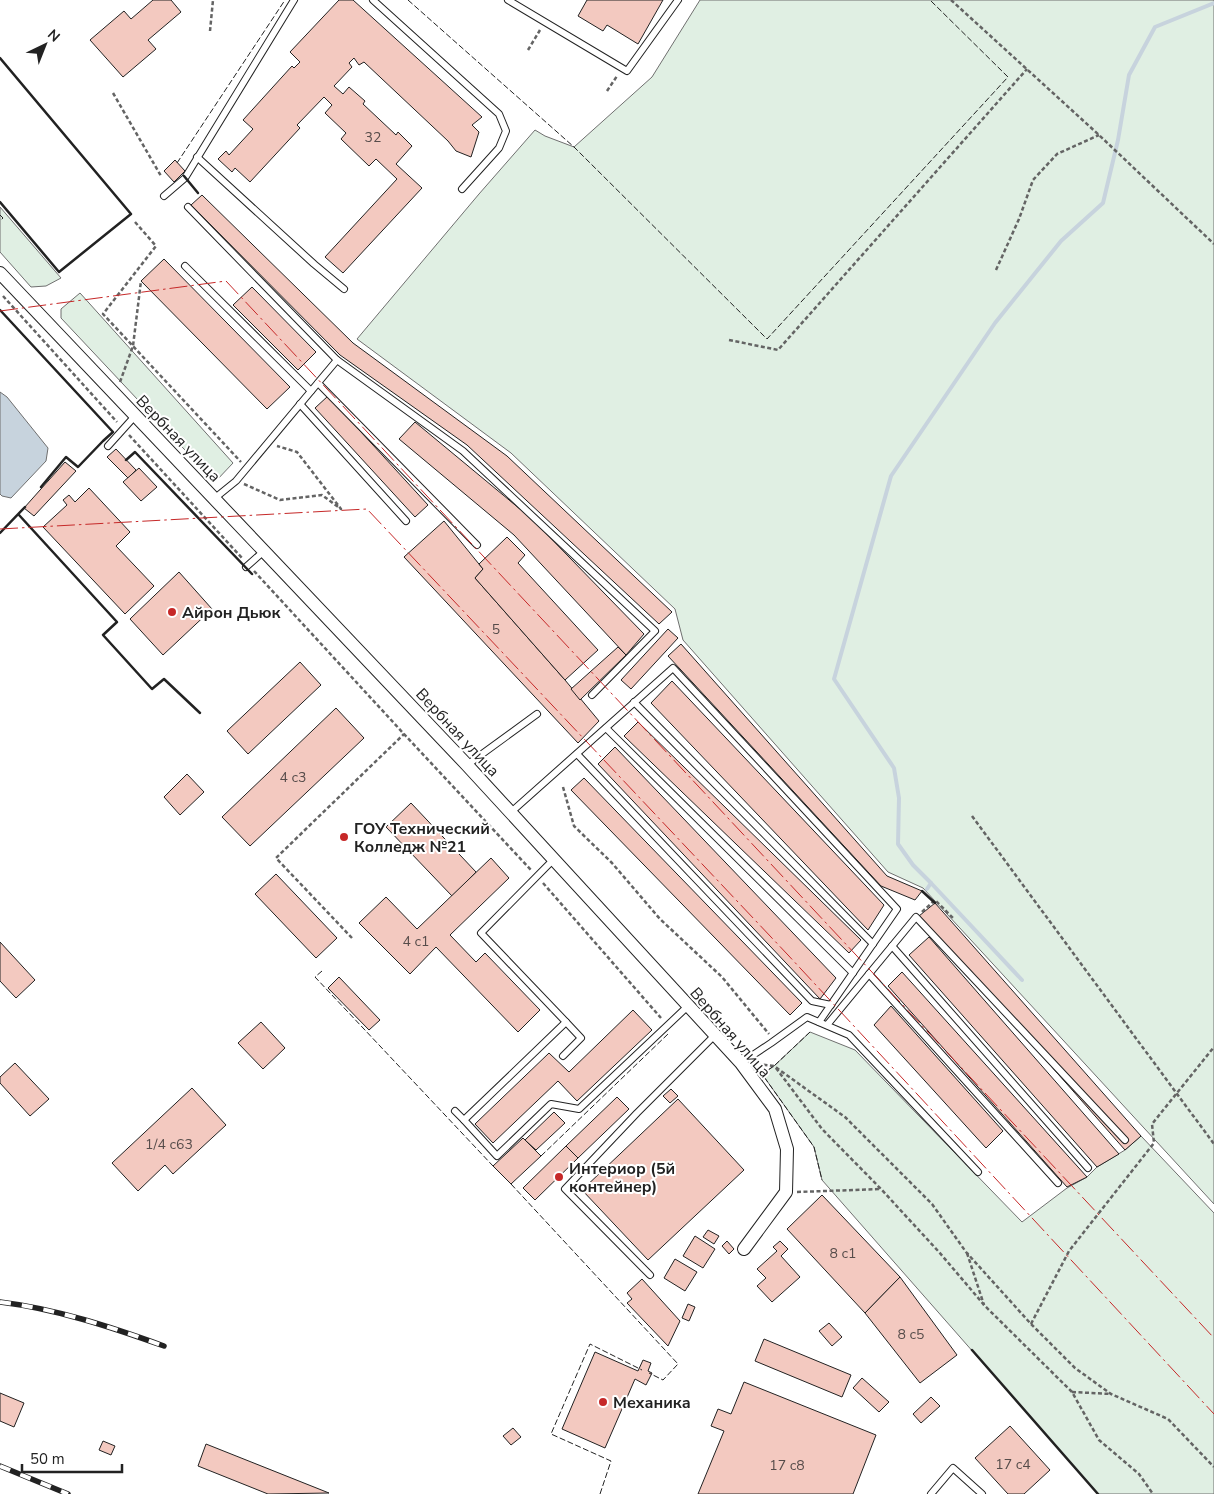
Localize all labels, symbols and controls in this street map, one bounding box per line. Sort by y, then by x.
north arrow [20,20,70,70]
text: N [43,25,64,46]
house number: 32 [365,128,381,147]
street label: Вербная улица [131,390,226,487]
place label: Айрон Дьюк [182,602,282,624]
marker: Айрон Дьюк [166,606,178,618]
house number: 5 [492,620,500,639]
street label: Вербная улица [411,684,504,782]
house number: 4 с3 [279,768,307,787]
place label: ГОУ Технический Колледж №21 [354,818,490,858]
marker: ГОУ Технический Колледж №21 [338,831,350,843]
house number: 4 с1 [402,932,430,951]
street label: Вербная улица [685,983,776,1083]
house number: 1/4 с63 [145,1135,193,1154]
place label: Интериор (5й контейнер) [569,1158,675,1198]
marker: Интериор (5й контейнер) [553,1171,565,1183]
house number: 8 с1 [829,1244,857,1263]
house number: 8 с5 [897,1325,925,1344]
place label: Механика [613,1392,691,1414]
marker: Механика [597,1396,609,1408]
scale bar [22,1442,122,1474]
text: 50 m [30,1449,65,1469]
house number: 17 с4 [995,1455,1031,1474]
house number: 17 с8 [769,1456,805,1475]

